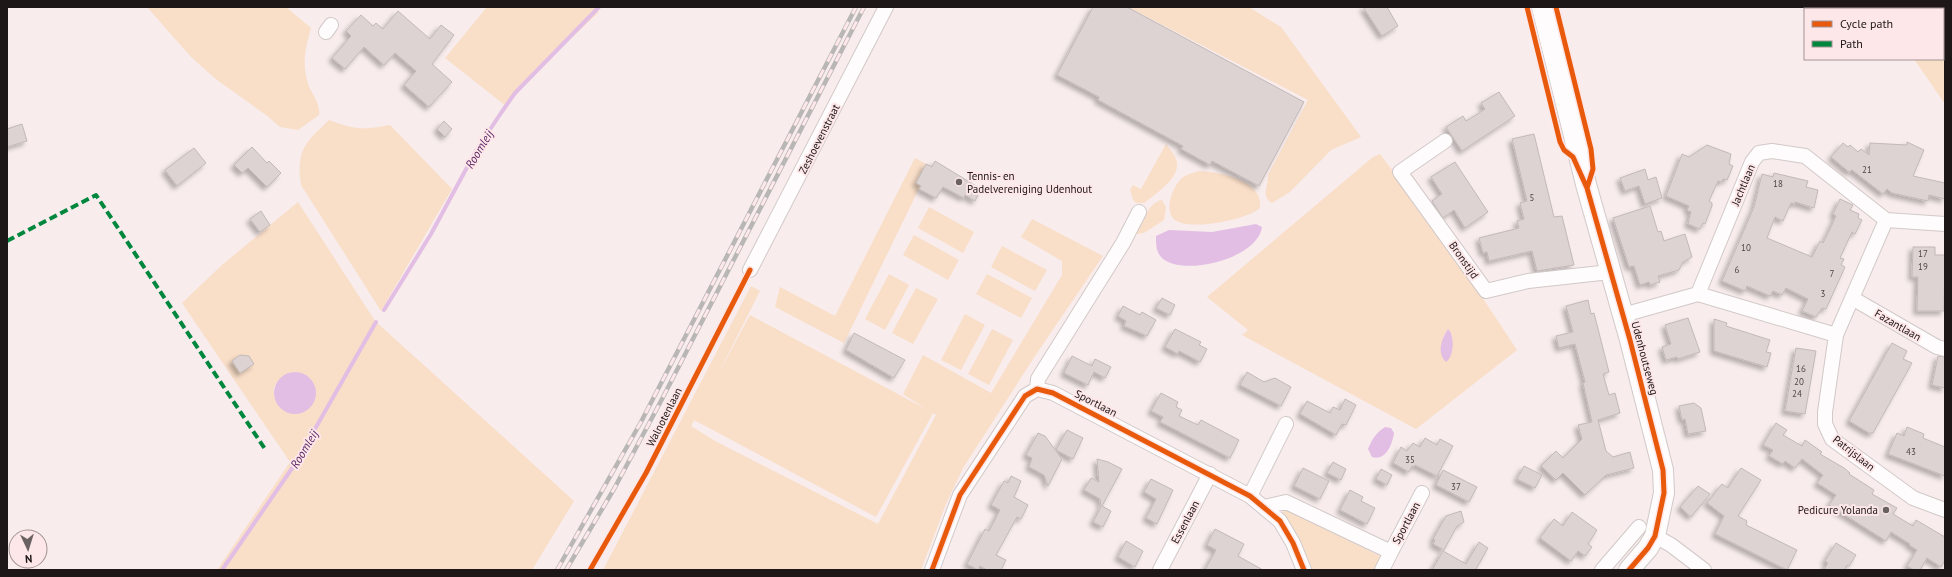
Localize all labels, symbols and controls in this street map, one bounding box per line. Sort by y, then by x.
legend [1804,8,1944,60]
text: Cycle path [1840,16,1893,31]
text: Path [1840,36,1863,51]
street label: Zeshoevenstraat [795,102,843,176]
water label: Roomleij [462,126,497,171]
street label: Jachtlaan [1728,162,1758,209]
house number: 21 [1862,164,1872,175]
place label: Tennis- en Padelvereniging Udenhout [967,169,1092,196]
marker: Tennis- en Padelvereniging Udenhout [954,177,964,187]
house number: 18 [1773,178,1783,189]
house number: 5 [1530,192,1535,203]
street label: Bronstijd [1446,239,1482,281]
house number: 10 [1741,242,1751,253]
house number: 17 [1918,248,1928,259]
house number: 19 [1918,261,1928,272]
house number: 6 [1735,264,1740,275]
house number: 7 [1830,268,1835,279]
house number: 3 [1821,288,1826,299]
street label: Fazantlaan [1872,306,1924,344]
street label: Udenhoutseweg [1628,320,1662,396]
house number: 16 [1796,363,1806,374]
house number: 20 [1794,376,1804,387]
street label: Walnotenlaan [643,385,685,449]
street label: Sportlaan [1072,386,1120,420]
house number: 24 [1792,388,1802,399]
water label: Roomleij [287,426,322,471]
street label: Patrijslaan [1830,432,1878,474]
house number: 43 [1906,446,1916,457]
house number: 35 [1405,454,1415,465]
house number: 37 [1451,481,1461,492]
street label: Essenlaan [1168,498,1202,546]
street label: Sportlaan [1389,500,1423,546]
place label: Pedicure Yolanda [1798,503,1878,517]
marker: Pedicure Yolanda [1881,505,1891,515]
north arrow [8,529,48,569]
text: N [25,552,33,566]

